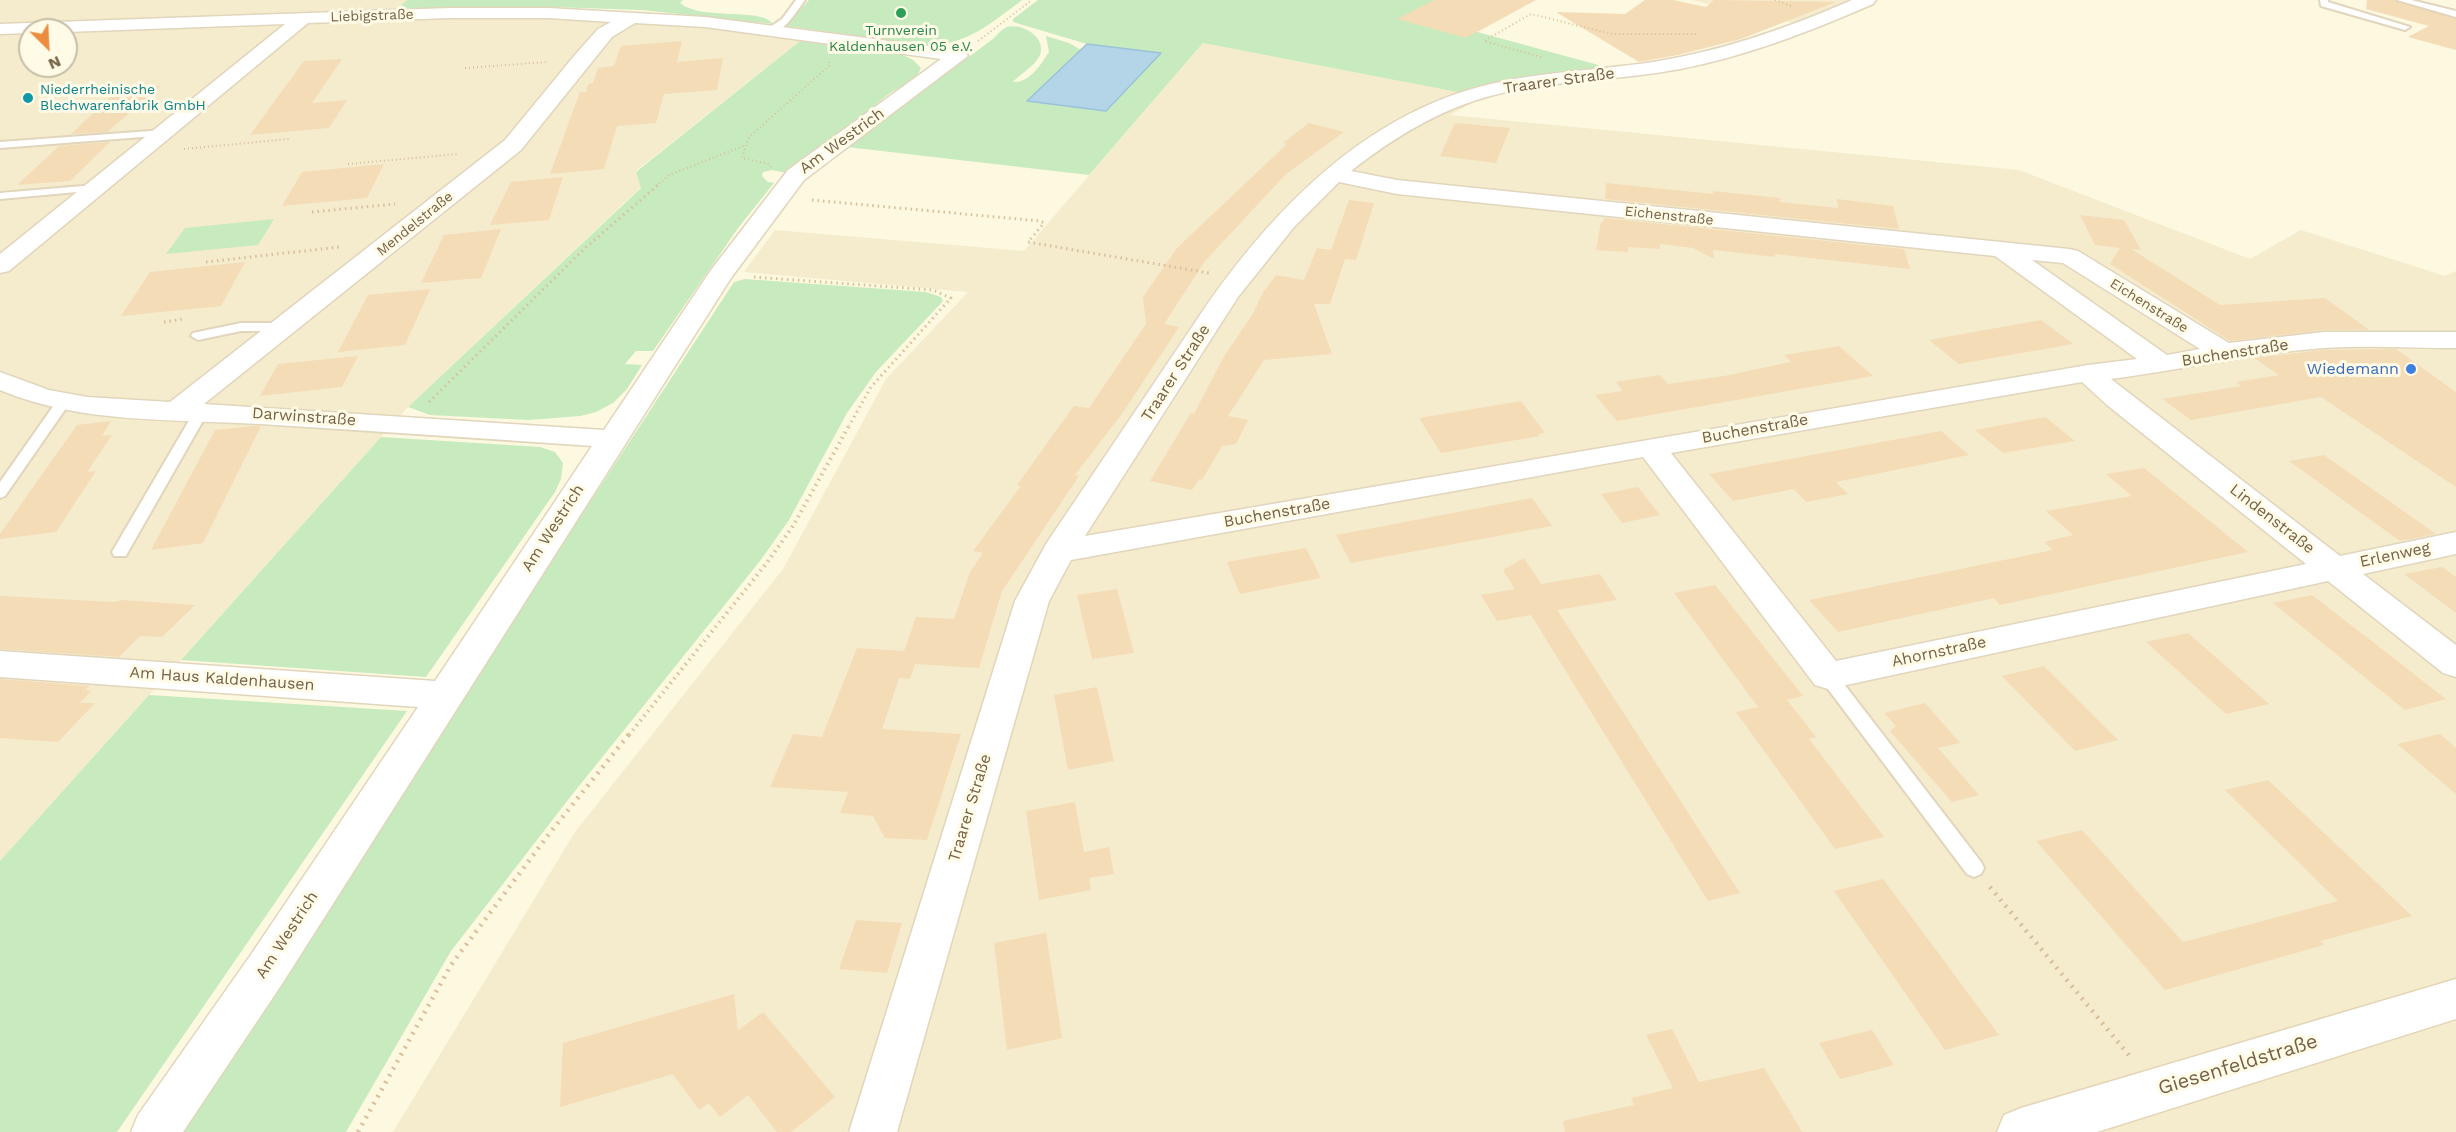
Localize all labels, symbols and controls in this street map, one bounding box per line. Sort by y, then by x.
street label: Liebigstraße [330,6,414,26]
marker: Turnverein Kaldenhausen 05 e.V. [894,6,908,20]
north arrow [18,18,78,78]
place label: Turnverein Kaldenhausen 05 e.V. [829,23,973,56]
text: N [45,52,64,74]
street label: Traarer Straße [1502,64,1616,98]
place label: Niederrheinische Blechwarenfabrik GmbH [40,82,206,114]
marker: Niederrheinische Blechwarenfabrik GmbH [21,91,35,105]
street label: Am Westrich [796,104,888,178]
street label: Mendelstraße [374,188,456,260]
street label: Eichenstraße [1624,203,1714,229]
street label: Eichenstraße [2107,275,2191,337]
street label: Traarer Straße [1137,321,1215,425]
street label: Buchenstraße [2180,335,2290,371]
place label: Wiedemann [2307,359,2399,379]
marker: Wiedemann [2404,362,2418,376]
street label: Darwinstraße [251,404,357,430]
street label: Buchenstraße [1700,410,1810,448]
street label: Lindenstraße [2226,480,2318,558]
street label: Am Westrich [518,481,588,575]
street label: Buchenstraße [1222,494,1332,532]
street label: Erlenweg [2358,538,2432,572]
street label: Ahornstraße [1890,633,1988,671]
street label: Am Haus Kaldenhausen [129,663,315,695]
street label: Traarer Straße [944,752,996,864]
street label: Am Westrich [252,888,322,982]
street label: Giesenfeldstraße [2155,1029,2321,1101]

